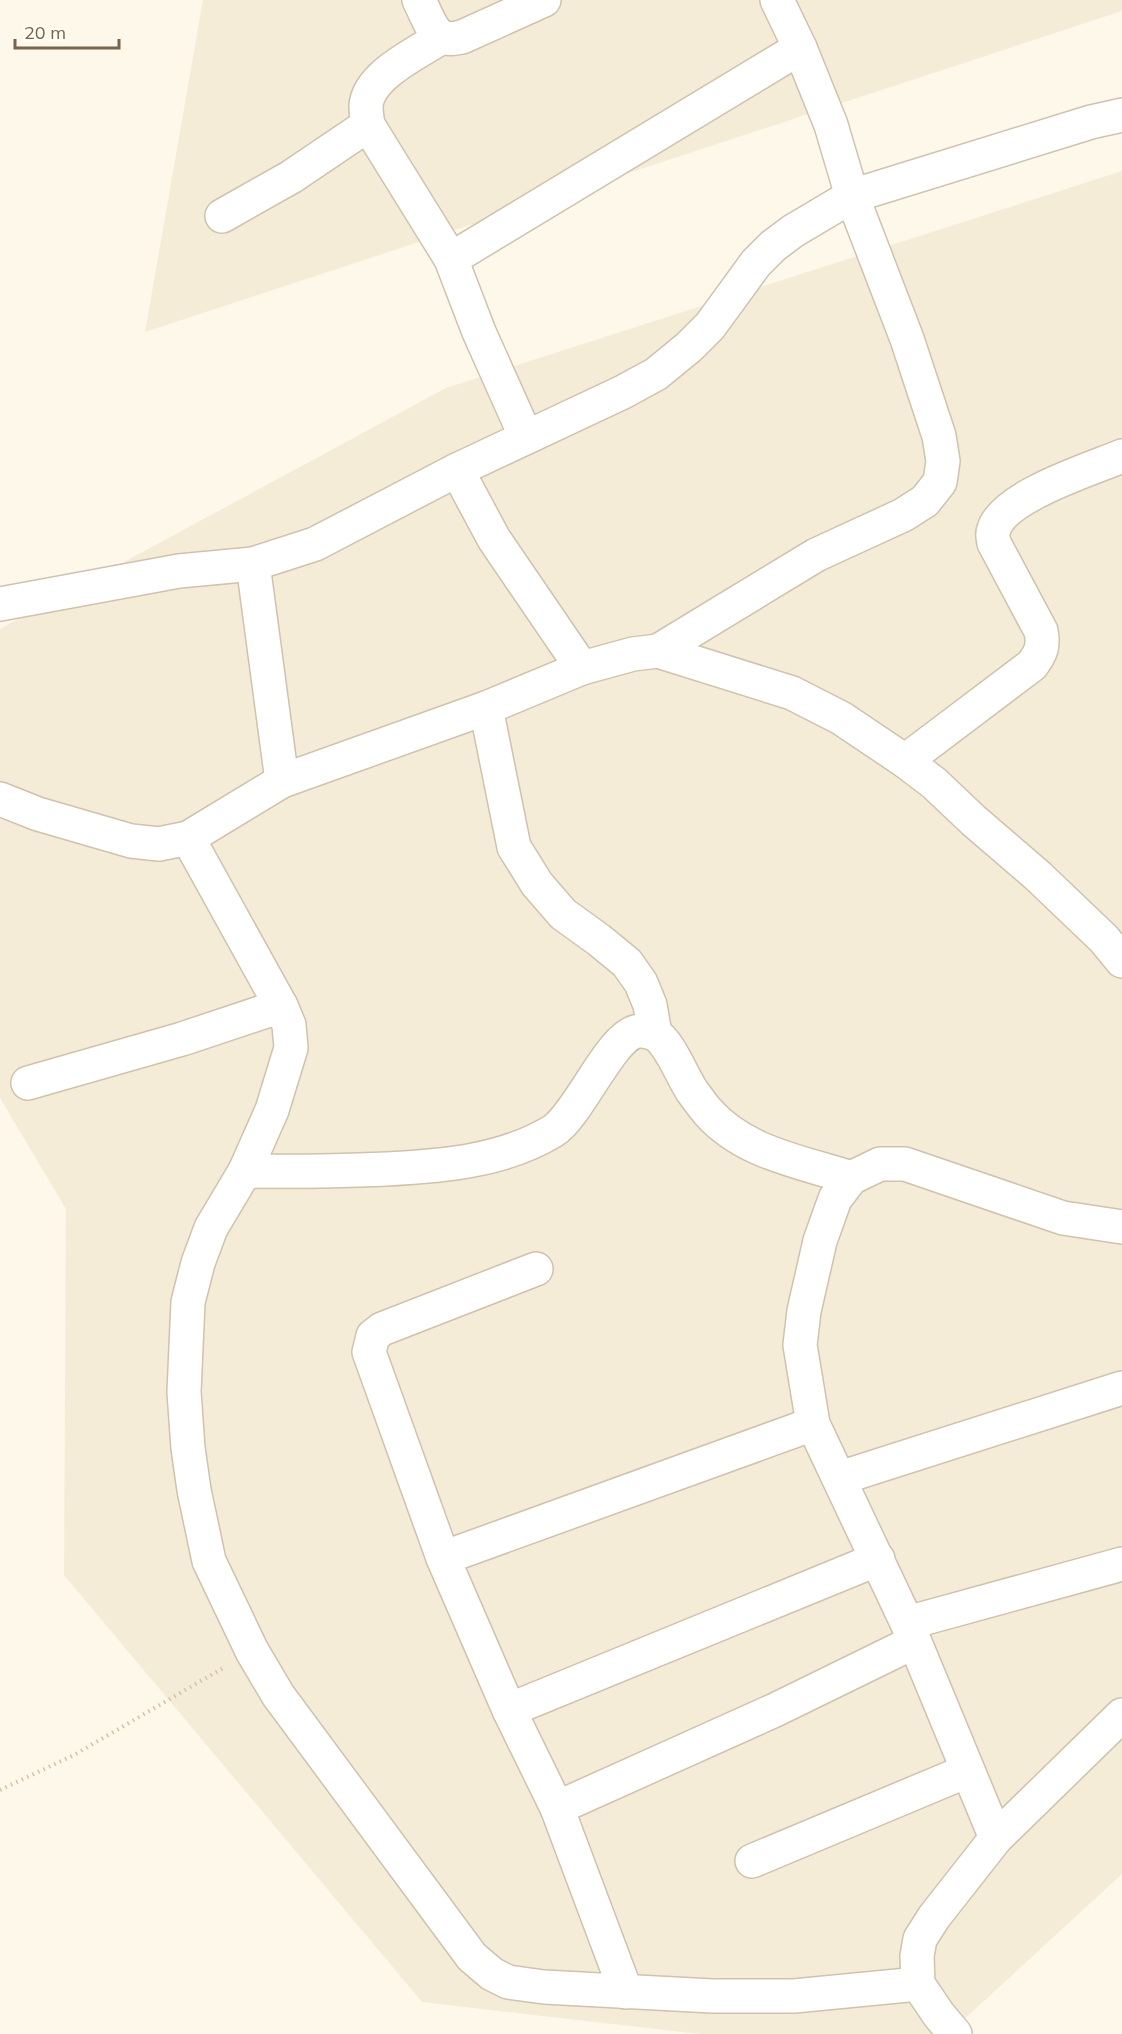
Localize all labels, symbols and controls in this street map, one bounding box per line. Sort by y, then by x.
scale bar [15,12,118,50]
text: 20 m [24,21,66,44]

